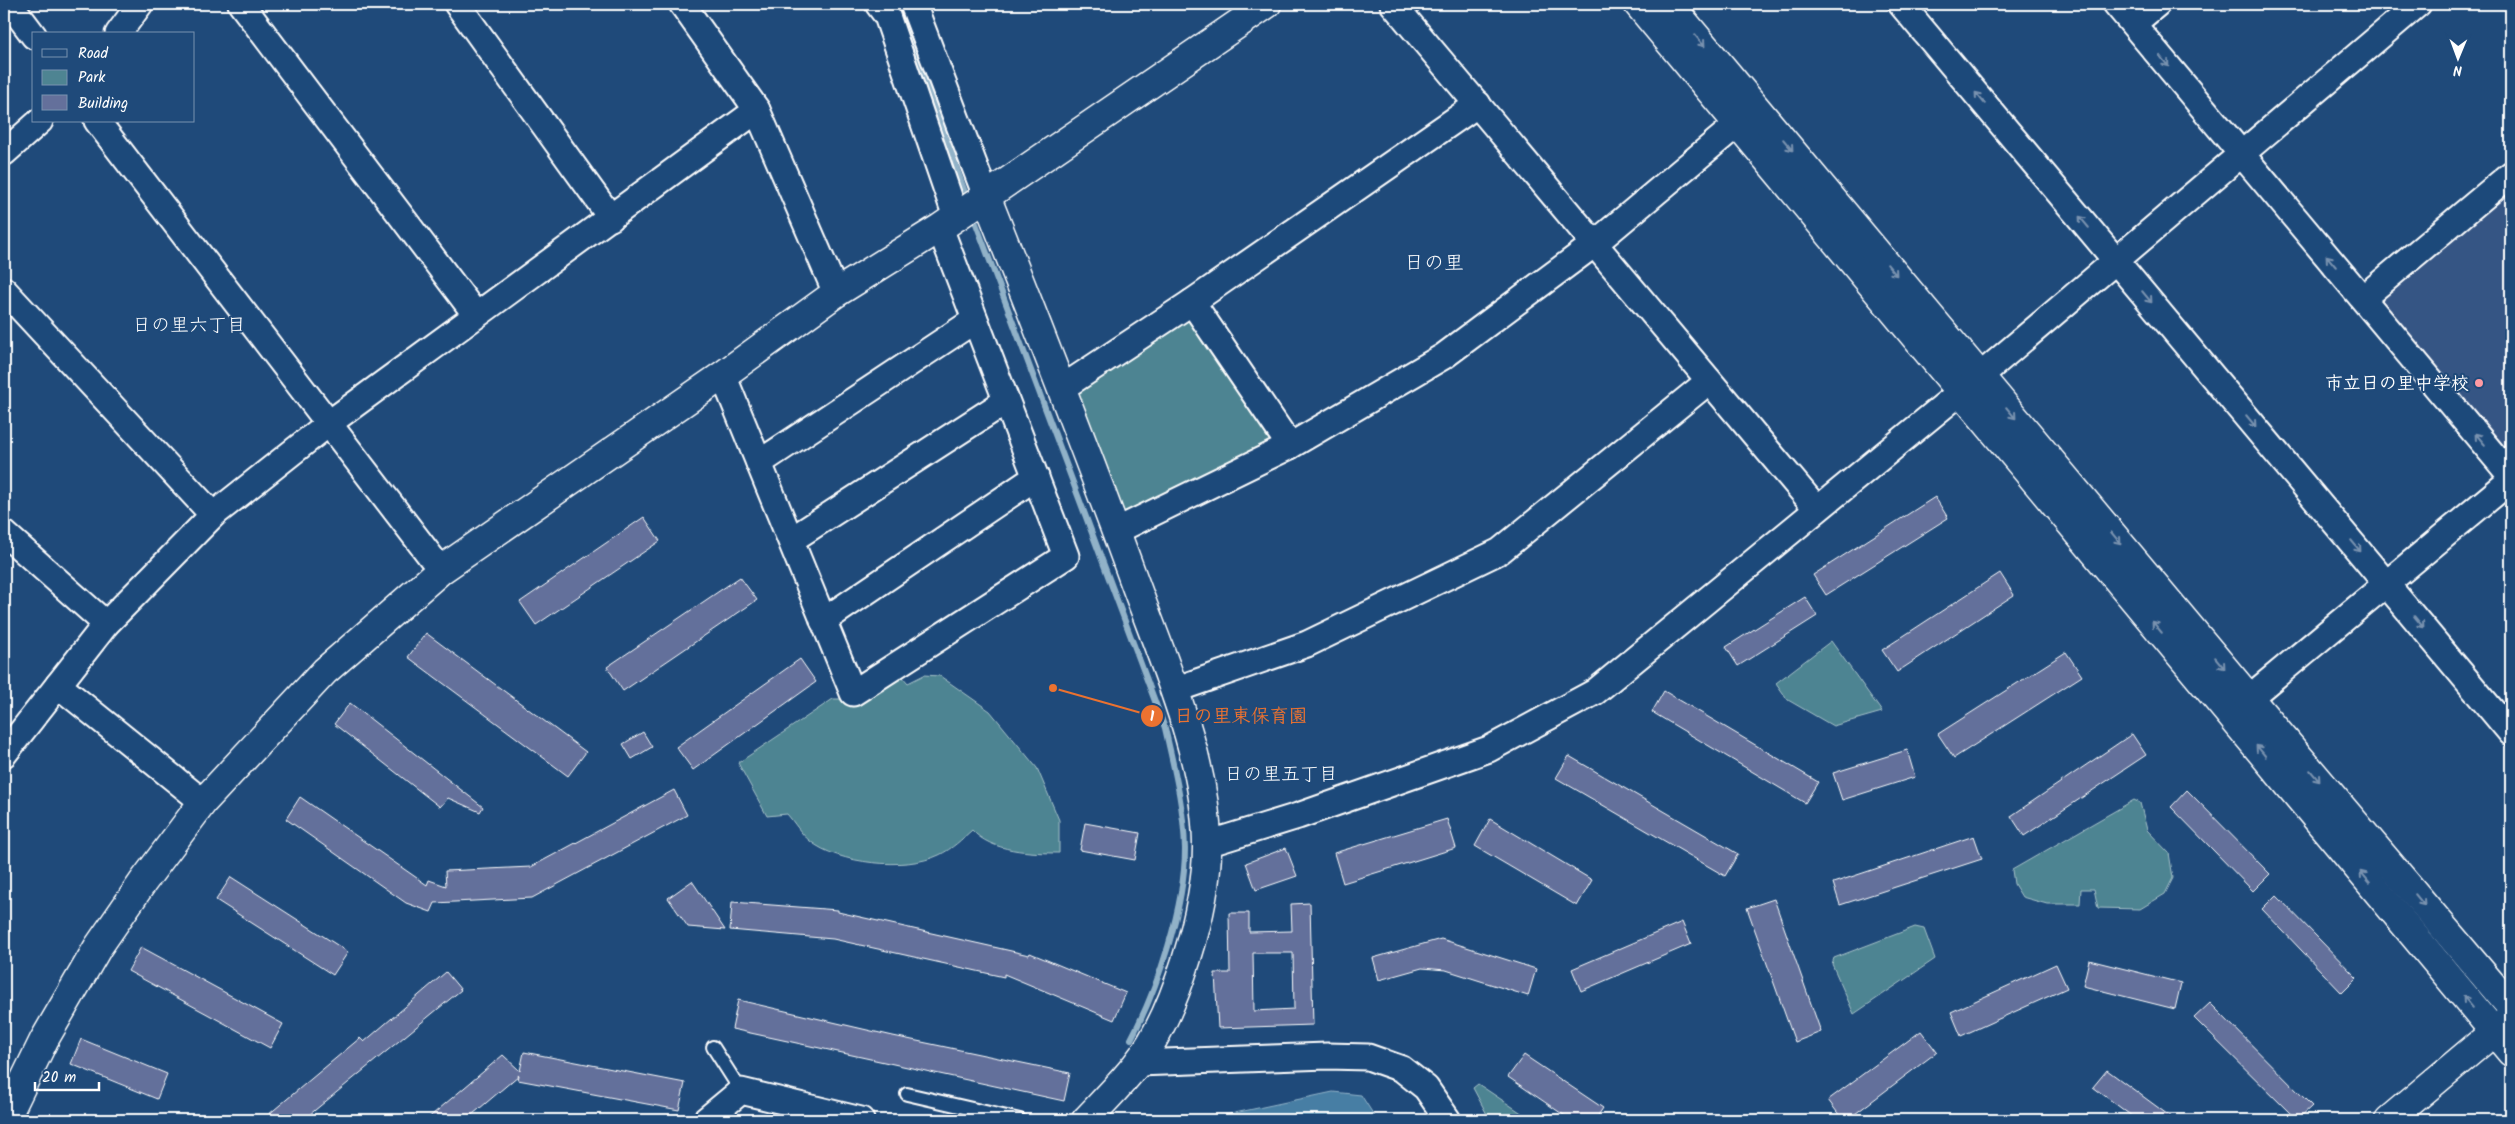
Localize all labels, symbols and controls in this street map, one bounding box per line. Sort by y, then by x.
legend [32,32,195,122]
north arrow [2432,32,2482,82]
one-way arrow [1695,34,1706,47]
text: Road [78,42,109,66]
one-way arrow [2159,55,2170,68]
text: N [2453,59,2462,81]
text: Park [78,66,106,90]
one-way arrow [1974,91,1985,104]
text: Building [78,92,128,116]
one-way arrow [1782,138,1793,151]
one-way arrow [2078,216,2090,229]
district label: 日の里 [1404,248,1464,280]
one-way arrow [2326,255,2337,268]
one-way arrow [1886,263,1897,276]
one-way arrow [2141,290,2152,303]
district label: 日の里六丁目 [132,311,246,341]
place label: 市立日の里中学校 [2325,370,2469,399]
marker: 市立日の里中学校 [2473,377,2485,389]
one-way arrow [2006,407,2017,420]
one-way arrow [2246,415,2257,428]
one-way arrow [2474,432,2486,445]
one-way arrow [2110,531,2121,544]
one-way arrow [2350,539,2361,552]
one-way arrow [2413,615,2425,628]
one-way arrow [2151,620,2162,633]
one-way arrow [2214,656,2225,669]
callout: 日の里東保育園 [1139,699,1317,733]
text: 日の里東保育園 [1174,702,1308,732]
text: 1 [1150,705,1155,729]
one-way arrow [2255,745,2266,758]
district label: 日の里五丁目 [1224,760,1338,790]
one-way arrow [2309,769,2321,782]
one-way arrow [2359,870,2370,883]
one-way arrow [2414,893,2426,906]
one-way arrow [2463,995,2474,1008]
scale bar [35,1059,99,1091]
text: 20 m [42,1066,76,1090]

